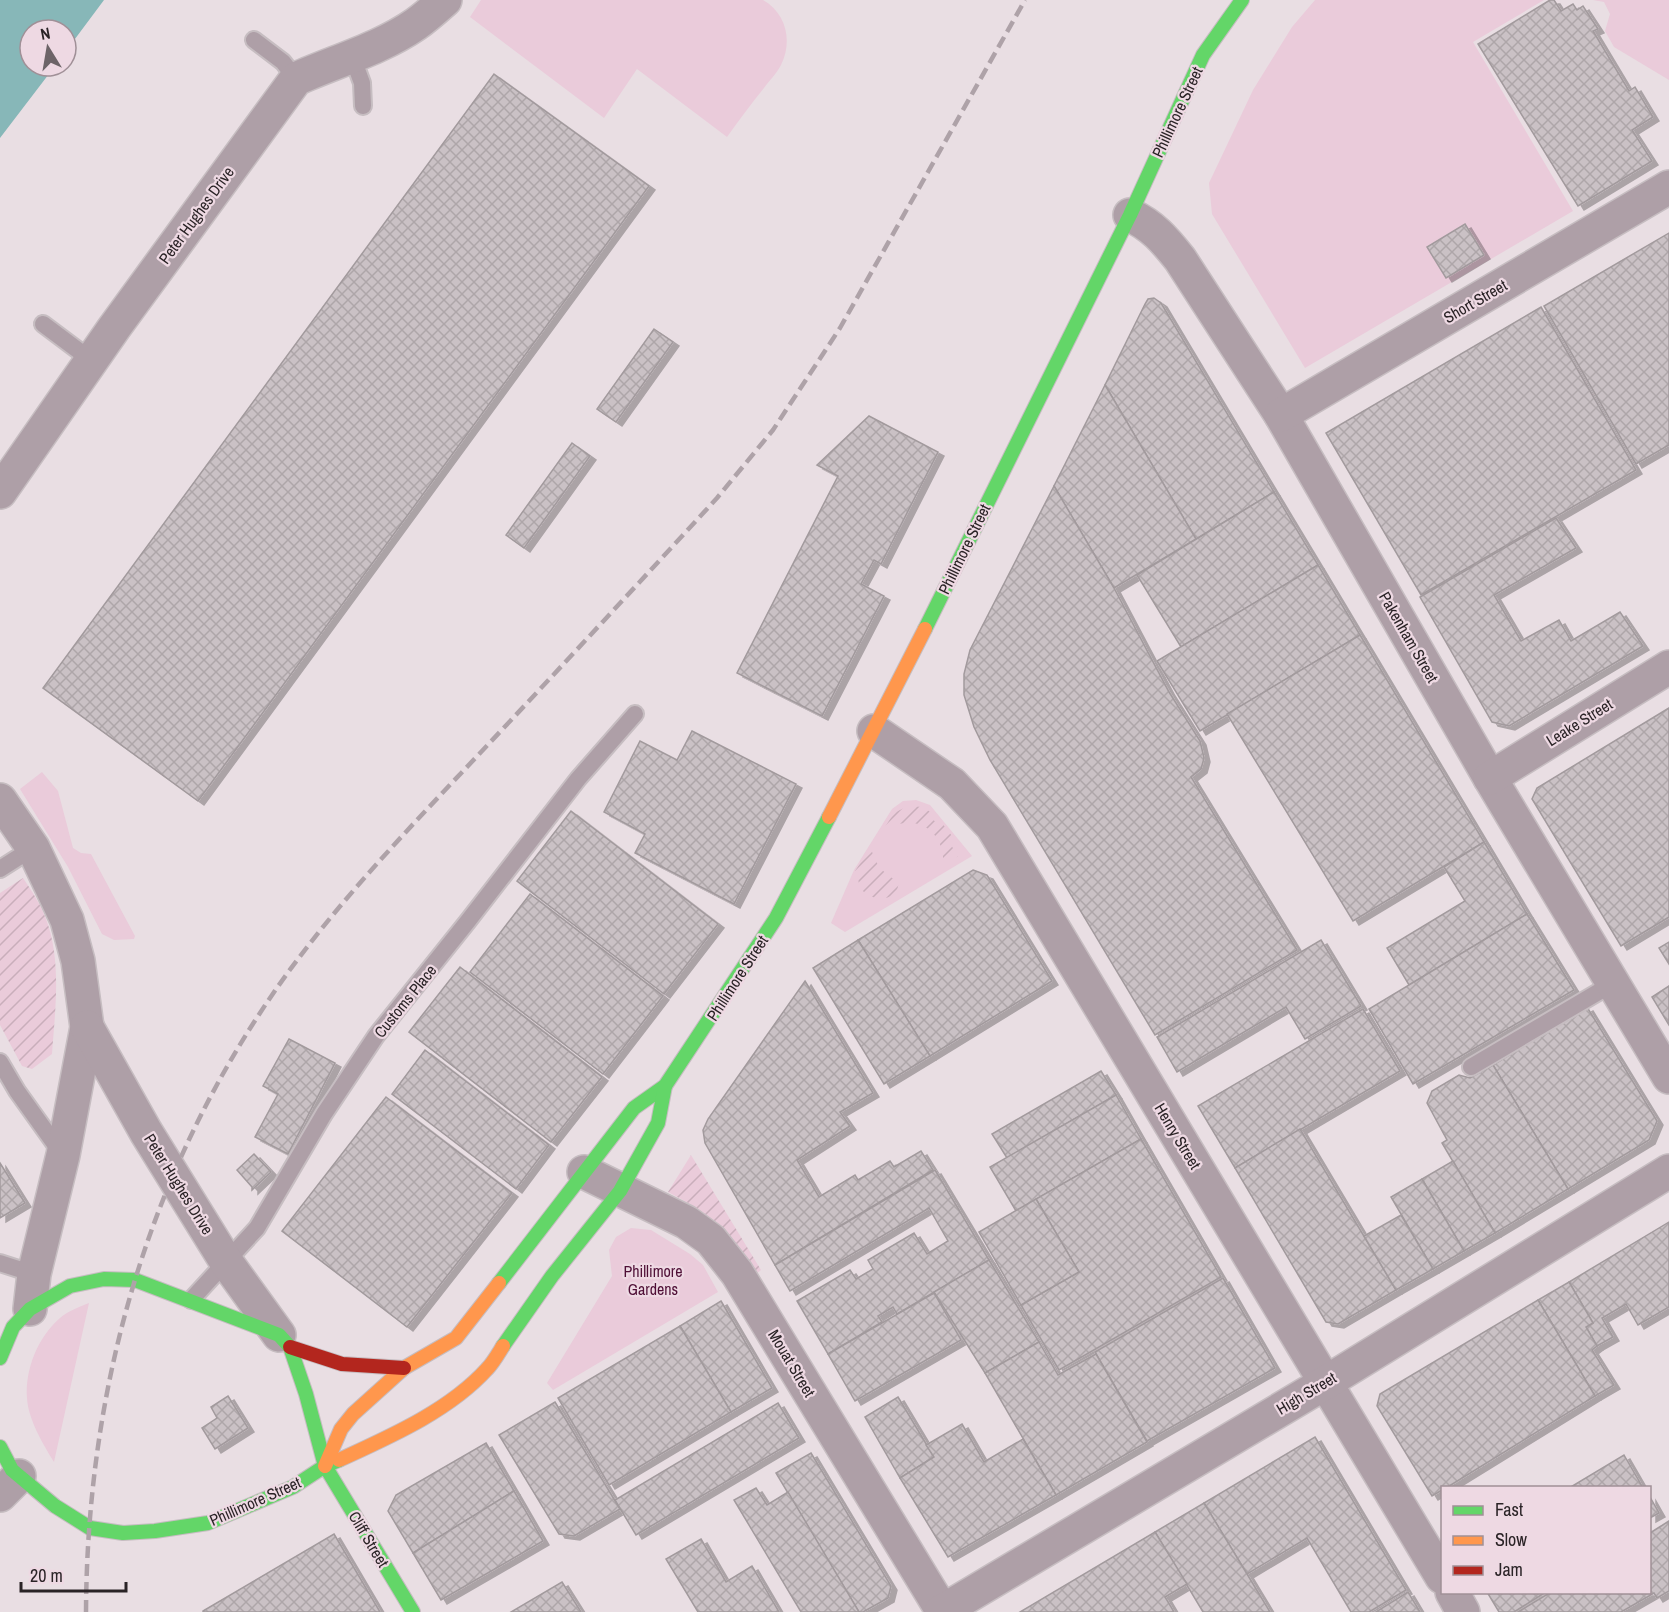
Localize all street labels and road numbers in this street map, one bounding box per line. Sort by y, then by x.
street label: Phillimore Street [1146,63,1208,161]
street label: Peter Hughes Drive [153,162,239,268]
street label: Short Street [1439,274,1511,328]
street label: Phillimore Street [933,500,995,598]
street label: Pakenham Street [1374,588,1444,687]
street label: Leake Street [1542,693,1617,751]
street label: Phillimore Street [701,931,773,1025]
street label: Customs Place [369,960,441,1042]
street label: Henry Street [1150,1099,1207,1174]
street label: Peter Hughes Drive [139,1129,219,1239]
street label: Mouat Street [763,1325,821,1401]
street label: High Street [1272,1366,1340,1420]
street label: Phillimore Street [206,1471,304,1531]
street label: Cliff Street [344,1507,395,1571]

